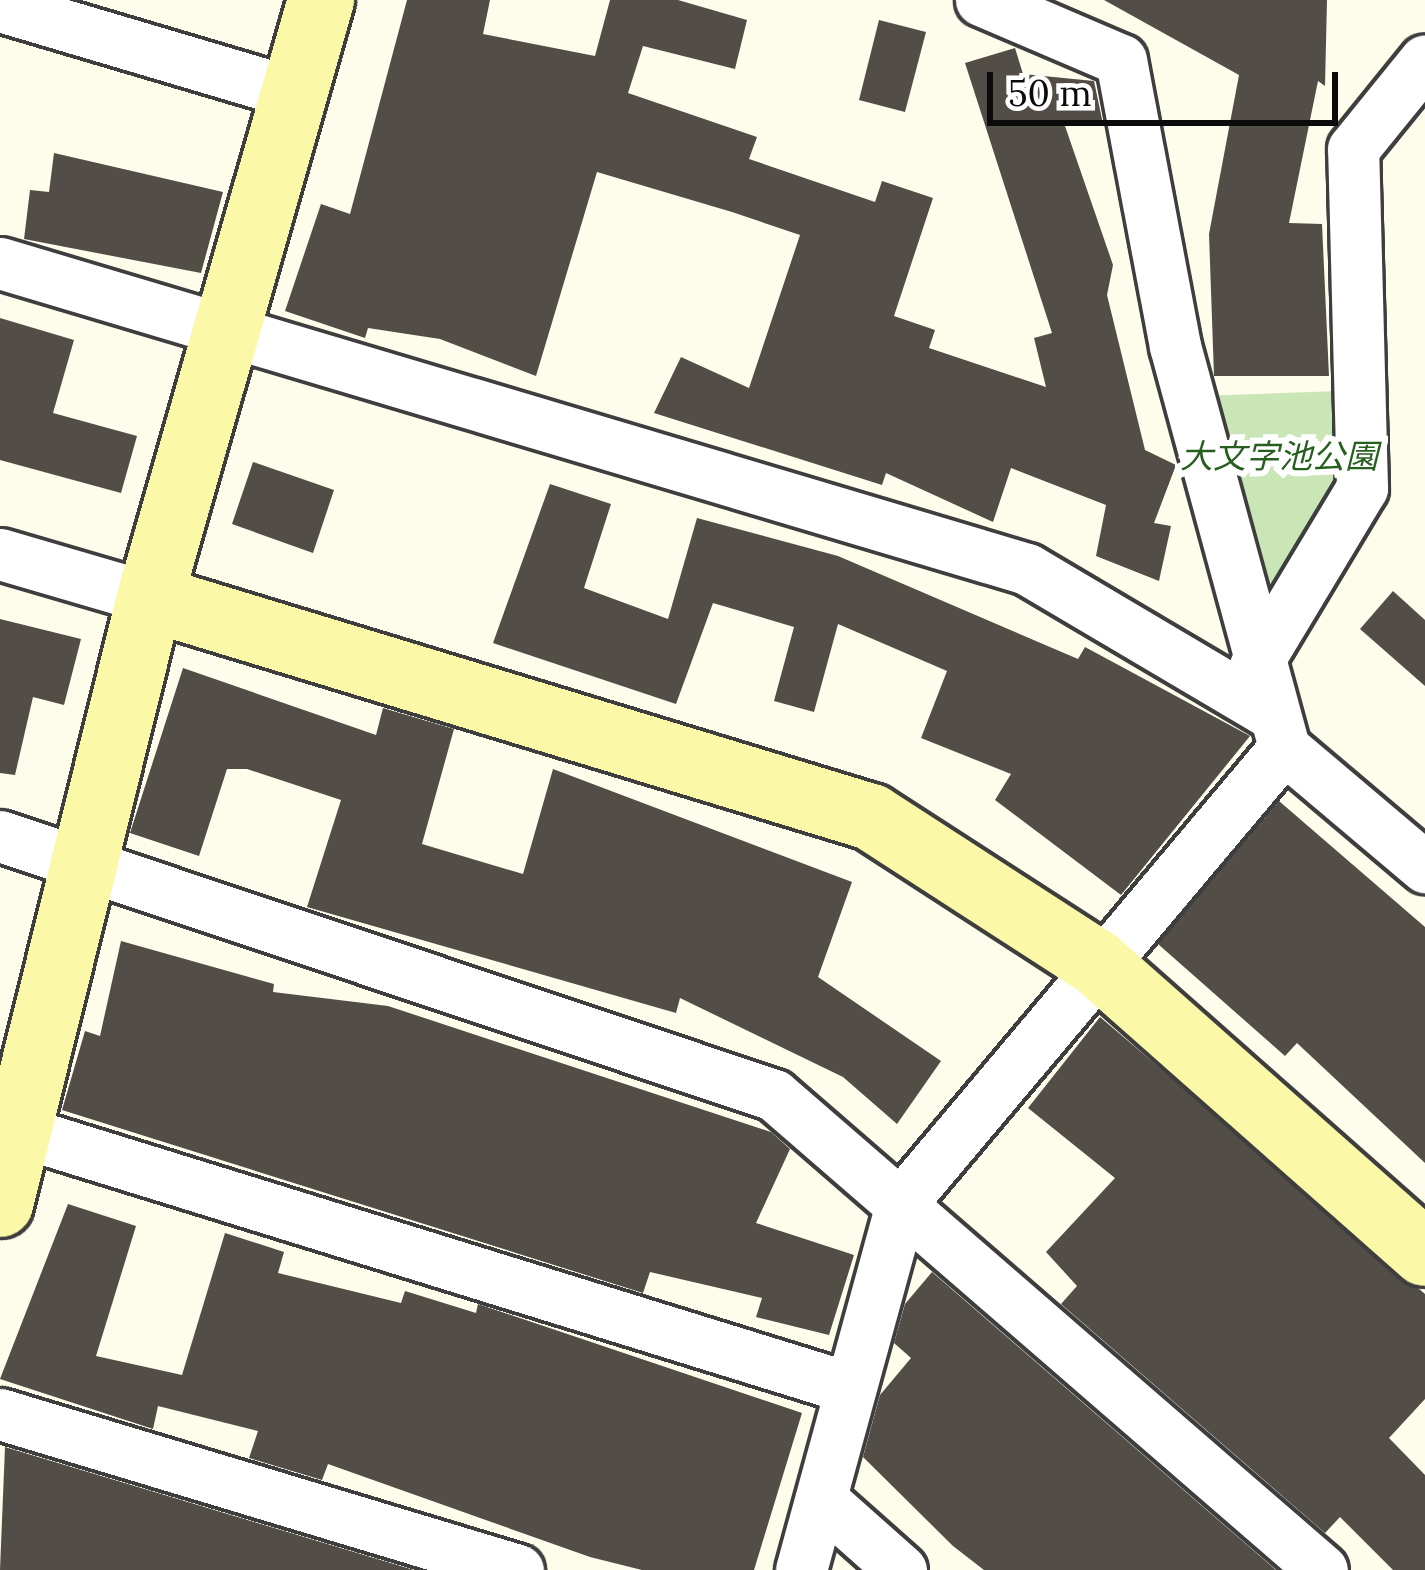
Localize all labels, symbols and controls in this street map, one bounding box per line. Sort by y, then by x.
scale bar [993,48,1344,122]
text: 50 m [1008,70,1092,116]
park label: 大文字池公園 [1180,437,1378,477]

